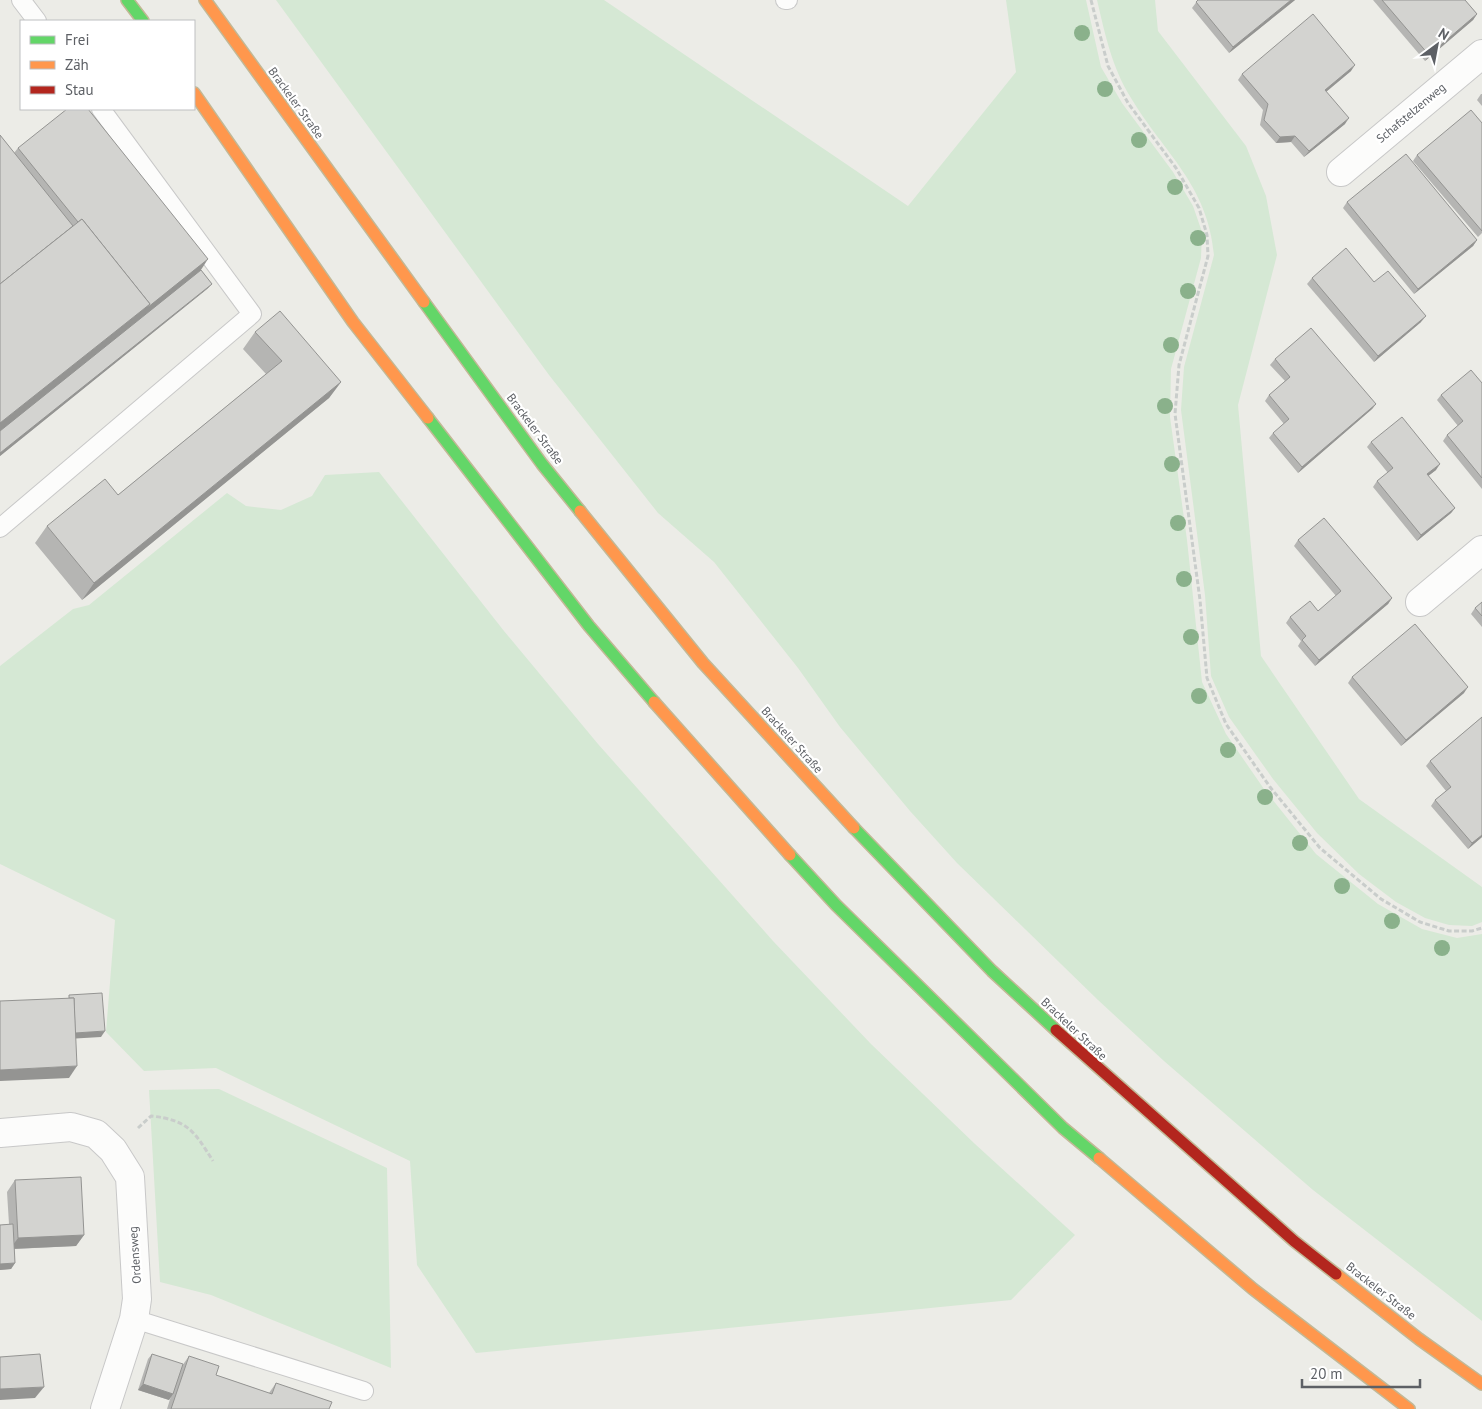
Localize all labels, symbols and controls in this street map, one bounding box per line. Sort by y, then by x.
legend [20,20,195,110]
north arrow [1412,20,1462,70]
text: N [1435,24,1453,44]
text: Frei [65,30,90,49]
text: Zäh [65,55,89,74]
street label: Brackeler Straße [265,64,327,141]
street label: Schafstelzenweg [1373,79,1448,146]
text: Stau [65,80,94,99]
street label: Brackeler Straße [504,390,567,467]
street label: Brackeler Straße [758,703,826,776]
street label: Brackeler Straße [1038,994,1110,1063]
street label: Ordensweg [125,1226,144,1284]
street label: Brackeler Straße [1343,1259,1419,1323]
scale bar [1302,1356,1420,1388]
text: 20 m [1310,1364,1343,1383]

